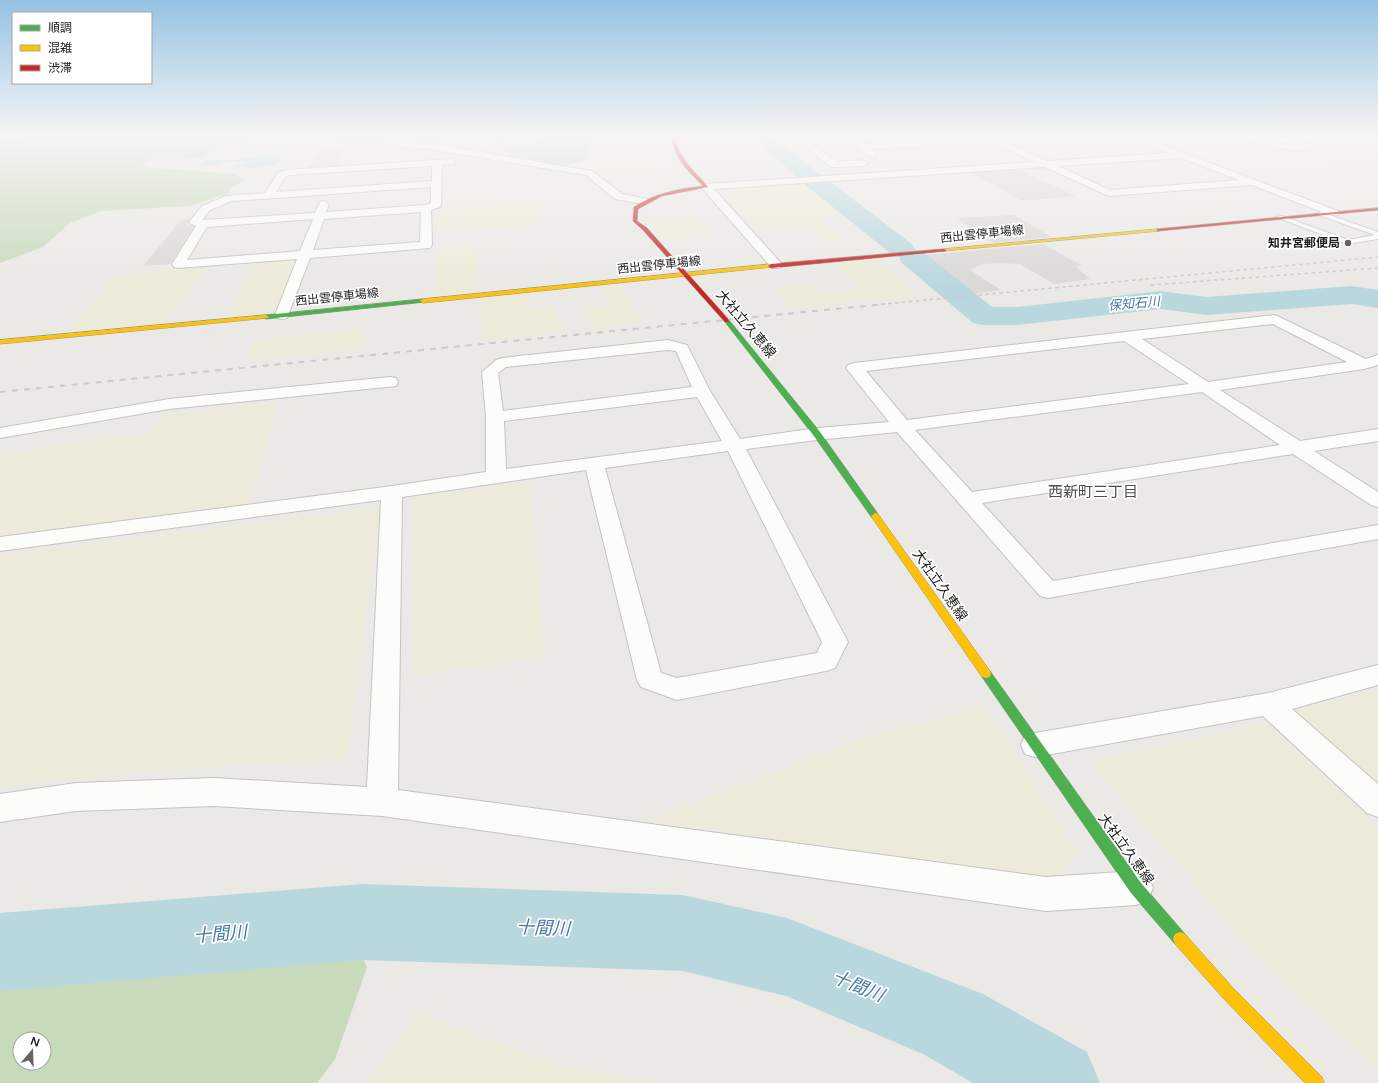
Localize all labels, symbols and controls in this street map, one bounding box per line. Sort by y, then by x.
legend [12,12,152,84]
text: 順調 [48,21,72,35]
text: 混雑 [48,41,72,55]
text: 渋滞 [48,61,72,75]
street label: 西出雲停車場線 [939,223,1025,245]
place label: 知井宮郵便局 [1268,236,1340,250]
marker: 知井宮郵便局 [1343,238,1353,248]
street label: 西出雲停車場線 [616,254,702,276]
street label: 西出雲停車場線 [294,286,380,308]
street label: 大社立久恵線 [712,286,780,362]
water label: 保知石川 [1107,294,1163,314]
district label: 西新町三丁目 [1048,483,1138,501]
street label: 大社立久恵線 [909,546,971,624]
street label: 大社立久恵線 [1094,810,1158,888]
water label: 十間川 [516,916,572,940]
water label: 十間川 [192,921,250,947]
water label: 十間川 [829,966,889,1007]
north arrow [12,1031,52,1071]
text: N [29,1034,41,1050]

